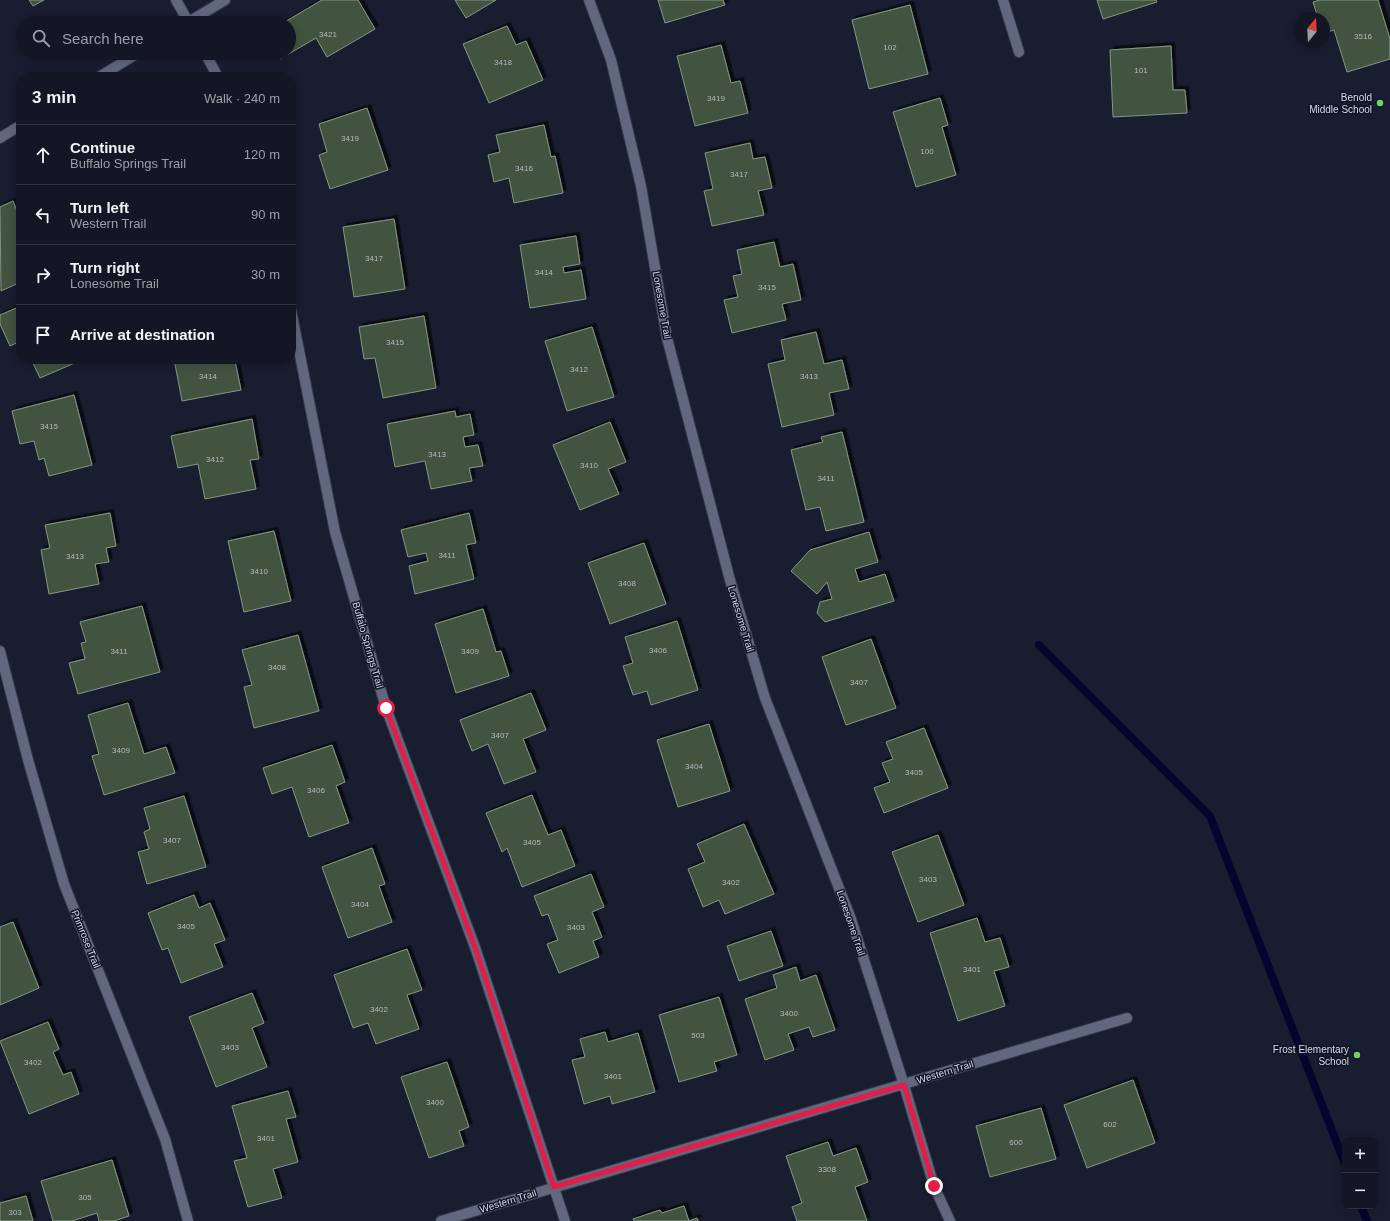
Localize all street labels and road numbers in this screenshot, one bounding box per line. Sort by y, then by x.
street label: Lonesome Trail [651,270,673,340]
street label: Lonesome Trail [726,585,756,653]
street label: Buffalo Springs Trail [350,601,386,689]
street label: Lonesome Trail [835,889,867,957]
street label: Primrose Trail [69,908,103,970]
street label: Western Trail [915,1058,975,1086]
street label: Western Trail [478,1187,538,1215]

